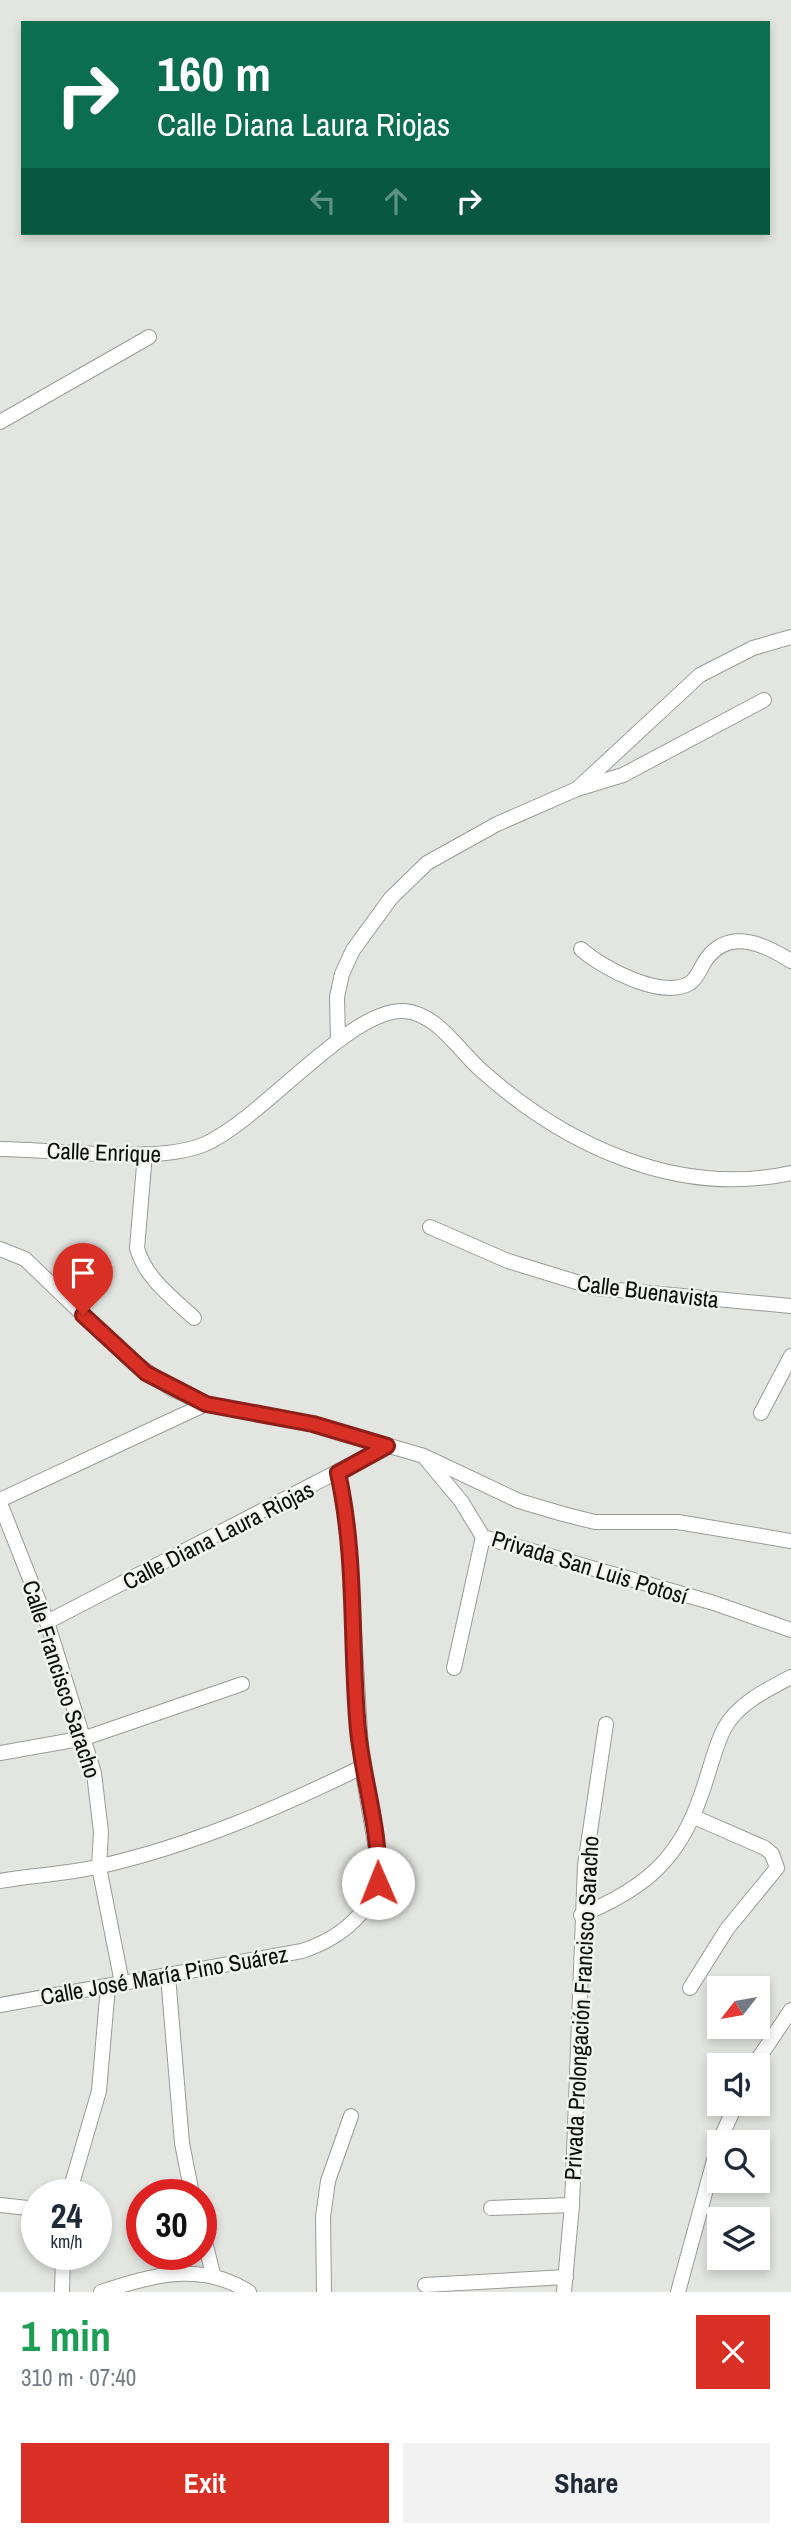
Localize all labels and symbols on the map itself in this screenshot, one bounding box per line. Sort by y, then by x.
street label: Calle Enrique [46,1135,162,1169]
pin [53,1243,113,1315]
street label: Calle Buenavista [575,1267,721,1315]
street label: Calle Diana Laura Riojas [117,1473,319,1597]
street label: Privada San Luis Potosí [488,1522,693,1612]
street label: Calle Francisco Saracho [15,1576,109,1782]
street label: Privada Prolongación Francisco Saracho [556,1835,606,2181]
position arrow [341,1846,415,1920]
street label: Calle José María Pino Suárez [38,1938,290,2012]
north arrow [707,1976,770,2039]
speed limit sign: 30 [126,2179,217,2270]

